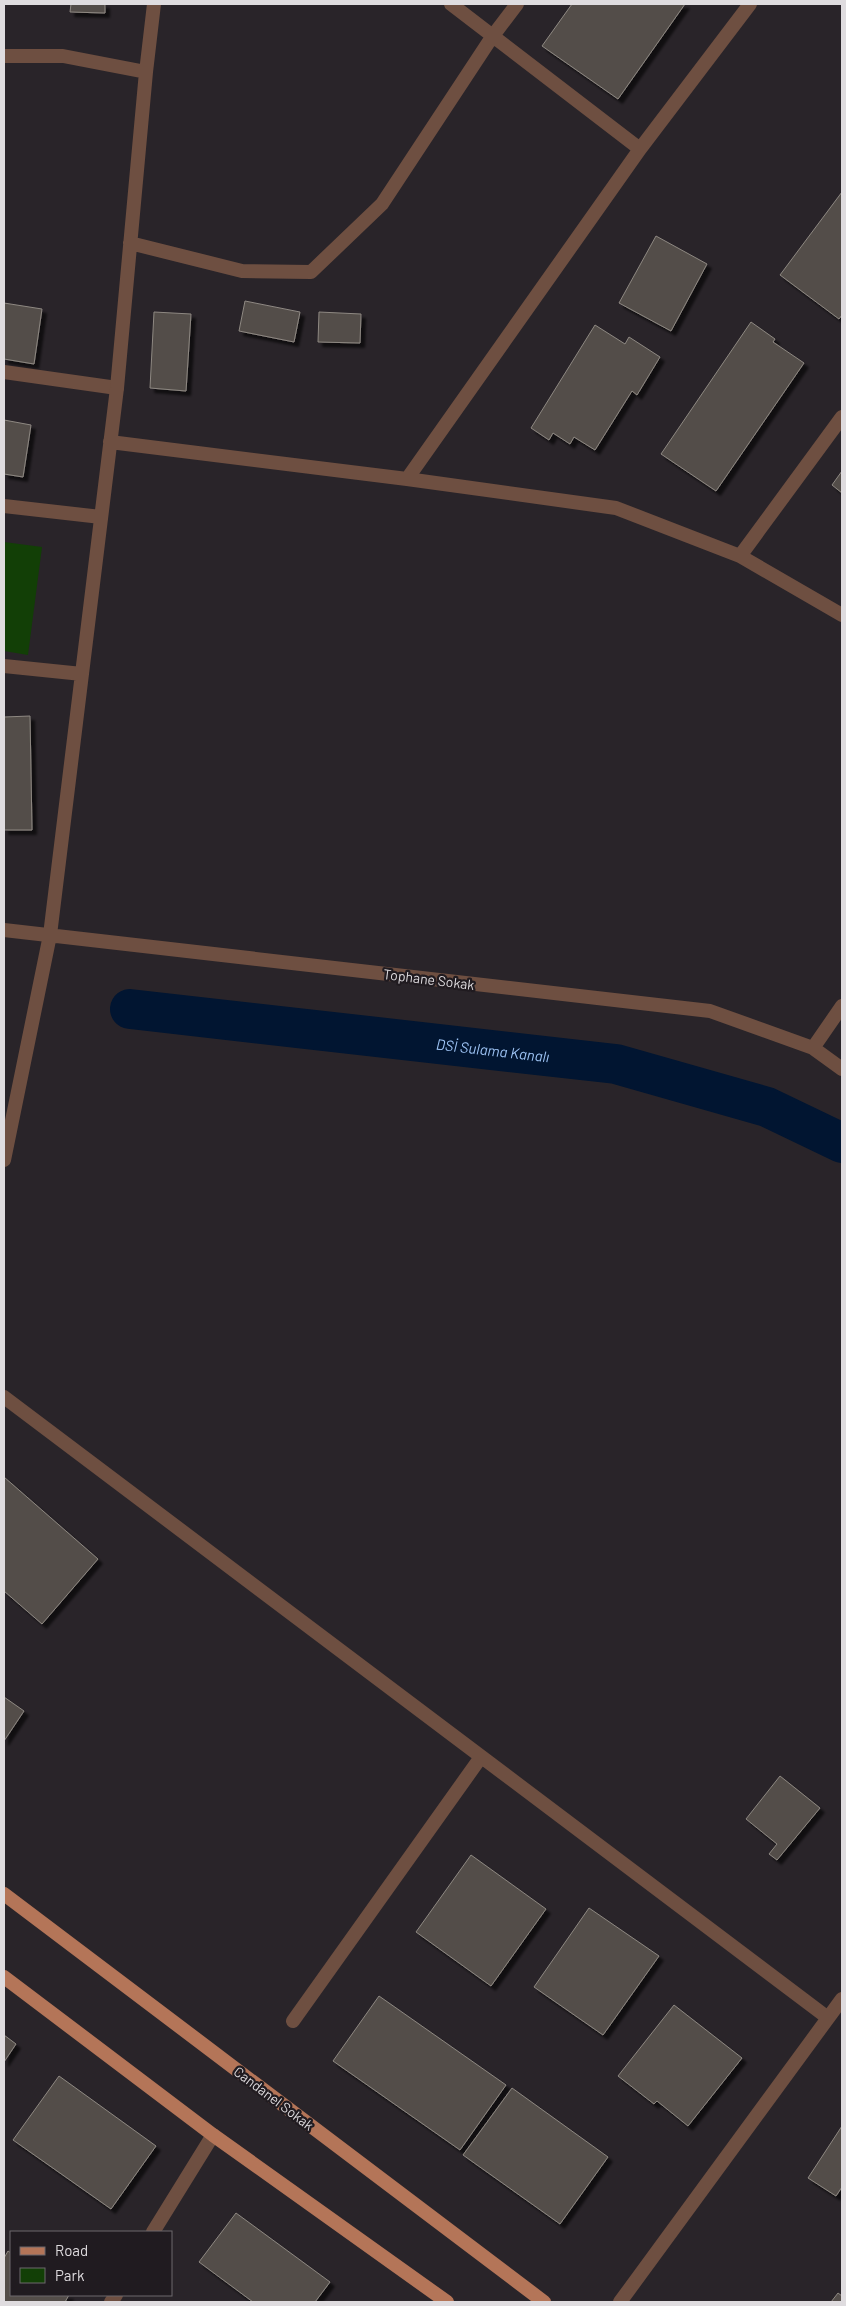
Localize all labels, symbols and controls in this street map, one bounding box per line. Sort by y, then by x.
street label: Tophane Sokak [383,965,475,993]
water label: DSİ Sulama Kanalı [435,1035,550,1065]
street label: Candanel Sokak [231,2062,317,2134]
legend [10,2231,172,2296]
text: Road [55,2241,88,2259]
text: Park [55,2266,85,2284]

